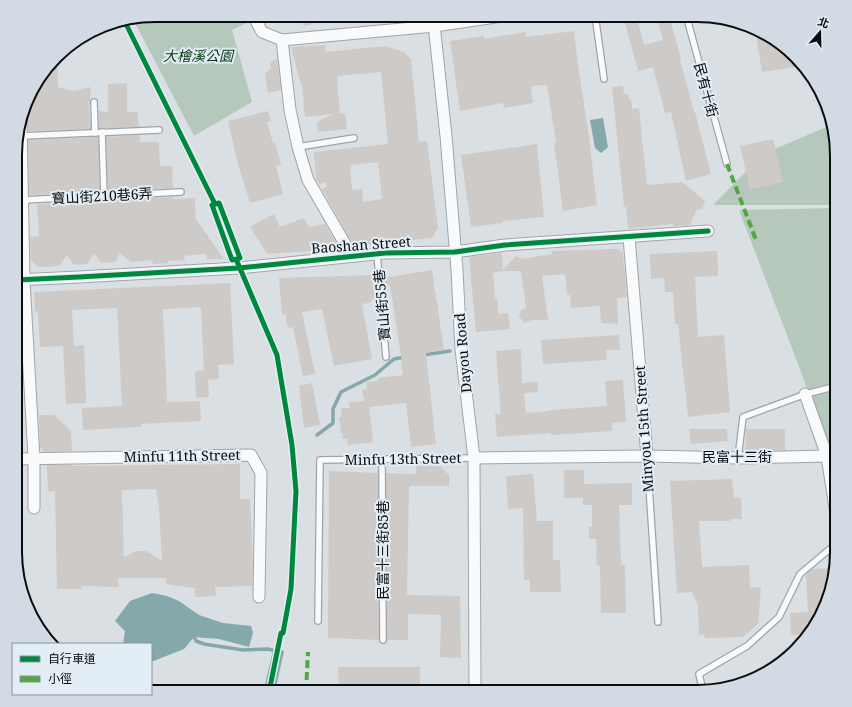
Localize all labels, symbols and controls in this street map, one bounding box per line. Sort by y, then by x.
north arrow [800,12,840,52]
text: 北 [816,13,831,31]
park label: 大檜溪公園 [163,46,235,65]
street label: 民有十街 [690,60,723,119]
street label: 寶山街210巷6弄 [51,183,153,208]
street label: Baoshan Street [310,232,412,257]
street label: 寶山街55巷 [369,269,394,342]
street label: Dayou Road [450,312,475,394]
street label: Minyou 15th Street [630,365,657,493]
street label: Minfu 11th Street [124,445,240,466]
street label: 民富十三街 [702,447,772,466]
street label: Minfu 13th Street [345,448,461,469]
street label: 民富十三街85巷 [373,500,392,600]
legend [12,643,152,695]
text: 自行車道 [48,650,96,667]
text: 小徑 [48,670,72,687]

